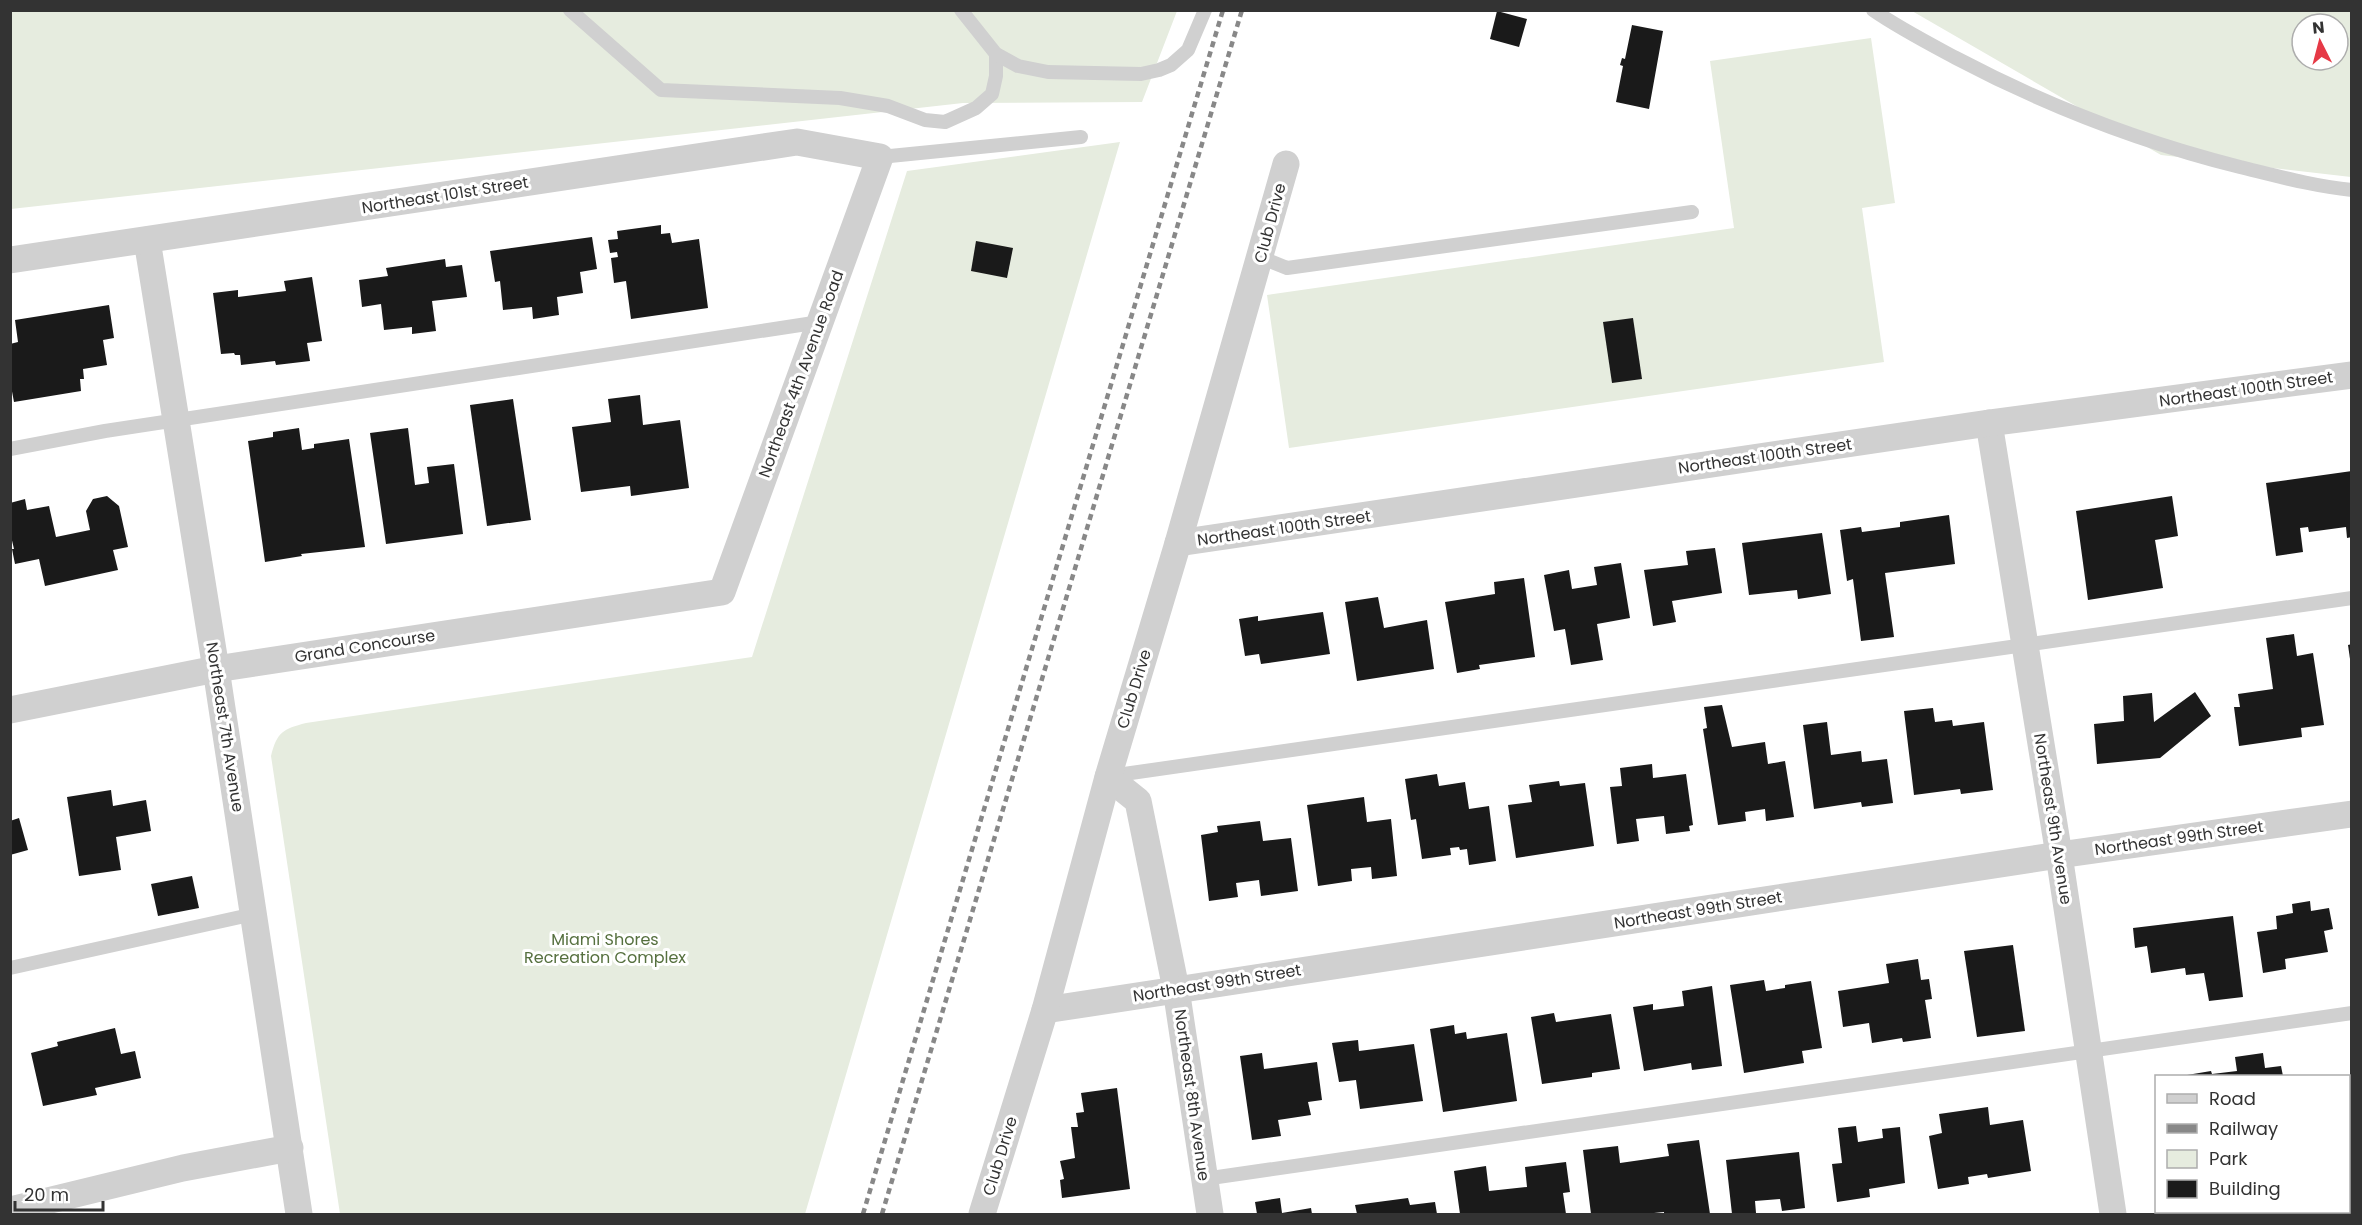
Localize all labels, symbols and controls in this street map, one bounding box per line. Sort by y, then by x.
north arrow [2290,12,2350,72]
text: N [2311,16,2326,40]
street label: Northeast 101st Street [360,170,530,220]
street label: Club Drive [1248,180,1292,265]
street label: Northeast 4th Avenue Road [753,267,849,481]
street label: Northeast 100th Street [2158,365,2334,413]
street label: Northeast 100th Street [1677,432,1853,480]
street label: Northeast 100th Street [1196,504,1372,552]
street label: Grand Concourse [293,624,437,668]
street label: Northeast 7th Avenue [200,640,250,814]
street label: Club Drive [1111,646,1157,731]
street label: Northeast 9th Avenue [2028,732,2078,906]
street label: Northeast 99th Street [2093,815,2265,861]
street label: Northeast 99th Street [1612,885,1784,935]
park label: Miami Shores Recreation Complex [524,928,686,969]
street label: Northeast 99th Street [1131,958,1303,1008]
street label: Northeast 8th Avenue [1169,1008,1215,1182]
legend [2155,1075,2350,1213]
text: Road [2209,1086,2256,1111]
street label: Club Drive [977,1113,1023,1198]
text: Railway [2209,1116,2278,1141]
text: Park [2209,1146,2248,1171]
scale bar [15,1174,104,1212]
text: Building [2209,1176,2281,1201]
text: 20 m [24,1182,69,1207]

